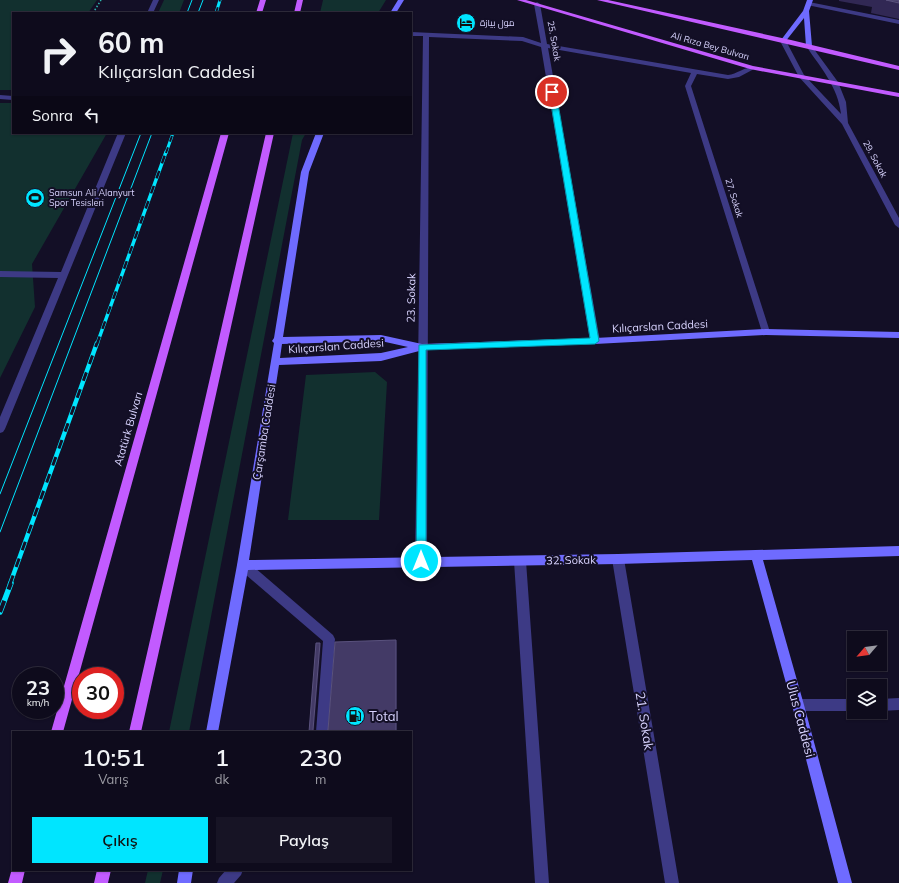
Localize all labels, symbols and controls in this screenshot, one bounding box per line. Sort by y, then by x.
hotel icon: مول بيازة [455,12,477,34]
place label: مول بيازة [480,17,515,29]
street label: 25. Sokak [546,20,563,62]
text: 60 m [98,25,164,60]
icon: right [32,28,84,80]
street label: Ali Rıza Bey Bulvarı [669,29,751,63]
text: Kılıçarslan Caddesi [98,60,255,83]
pin [535,75,569,109]
icon: arrive [541,81,563,103]
icon: left [81,104,103,126]
text: Sonra [32,106,73,125]
street label: 29. Sokak [861,138,890,180]
street label: 27. Sokak [723,177,746,219]
sports icon: Samsun Ali Alanyurt Spor Tesisleri [24,187,46,209]
place label: Samsun Ali Alanyurt Spor Tesisleri [49,187,135,208]
street label: 23. Sokak [404,273,418,323]
street label: Kılıçarslan Caddesi [612,316,708,336]
street label: Kılıçarslan Caddesi [288,336,384,356]
street label: Çarşamba Caddesi [250,383,278,481]
street label: Atatürk Bulvarı [111,390,145,468]
position arrow [400,540,442,582]
street label: 32. Sokak [546,553,596,567]
north arrow [847,631,887,671]
map controls [847,631,887,719]
speed limit sign: 30 [72,667,124,719]
text: 23 [26,675,50,700]
street label: Ulus Caddesi [783,679,819,759]
button: layers [847,679,887,719]
street label: 21. Sokak [633,691,658,751]
text: km/h [27,696,49,709]
fuel station icon: Total [344,705,366,727]
place label: Total [369,708,399,724]
text: 10:51 [82,742,145,772]
text: 1 [215,742,229,772]
text: 230 [299,742,342,772]
text: Varış [98,771,129,787]
text: dk [215,771,229,787]
text: m [315,771,326,787]
button: Çıkış [32,817,208,863]
button: Paylaş [216,817,392,863]

